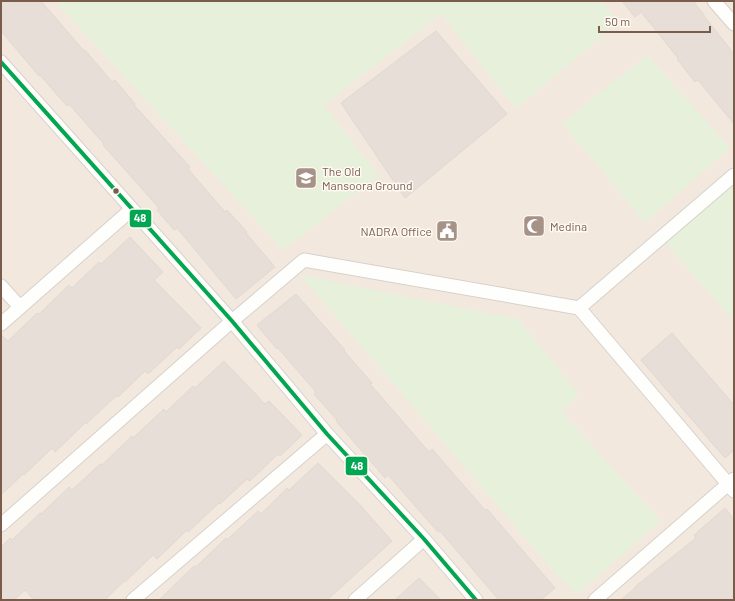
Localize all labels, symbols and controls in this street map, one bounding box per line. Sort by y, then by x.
scale bar [599,8,710,34]
text: 50 m [605,14,630,28]
place label: The Old Mansoora Ground [322,164,412,192]
school or university icon: The Old Mansoora Ground [293,165,319,191]
unlabelled marker [111,186,121,196]
line badge: 48 [129,209,152,228]
text: 48 [134,211,146,224]
mosque icon: Medina [521,213,547,239]
public building icon: NADRA Office [434,218,460,244]
place label: Medina [550,219,587,233]
place label: NADRA Office [360,224,432,238]
line badge: 48 [345,456,368,476]
text: 48 [351,459,363,472]

